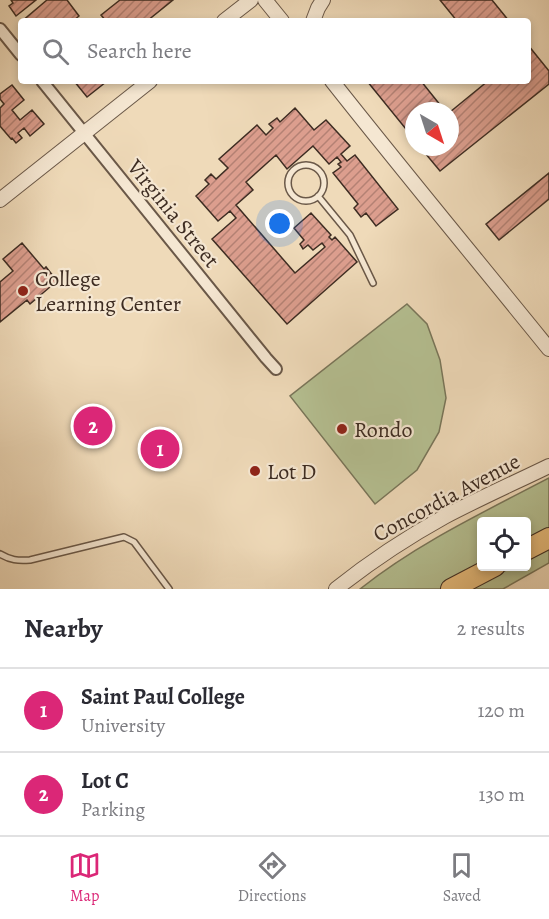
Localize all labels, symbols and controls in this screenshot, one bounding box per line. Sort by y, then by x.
search box [18,18,531,84]
icon: search [39,35,72,68]
text: Search here [87,36,192,66]
north arrow [405,102,459,156]
street label: Virginia Street [120,152,226,274]
your location [265,209,294,238]
place label: College Learning Center [35,264,181,319]
marker: College Learning Center [16,284,30,298]
pin: 2 [74,404,112,448]
place label: Rondo [354,415,413,445]
marker: Rondo [335,422,349,436]
pin: 1 [140,426,180,472]
street label: Concordia Avenue [368,446,525,549]
place label: Lot D [267,457,316,487]
marker: Lot D [248,464,262,478]
map controls [477,517,531,571]
button: locate [477,517,531,571]
text: Nearby [24,611,103,646]
text: 2 results [457,615,525,642]
text: Saint Paul College [81,682,245,712]
text: 1 [40,697,47,724]
text: 120 m [477,697,525,724]
text: University [81,712,165,739]
text: Lot C [81,766,129,796]
text: 2 [39,781,48,808]
text: 130 m [479,781,525,808]
text: Parking [81,796,145,823]
tab: Map [68,849,101,907]
tab: Directions [238,849,306,907]
tab: Saved [443,849,481,907]

